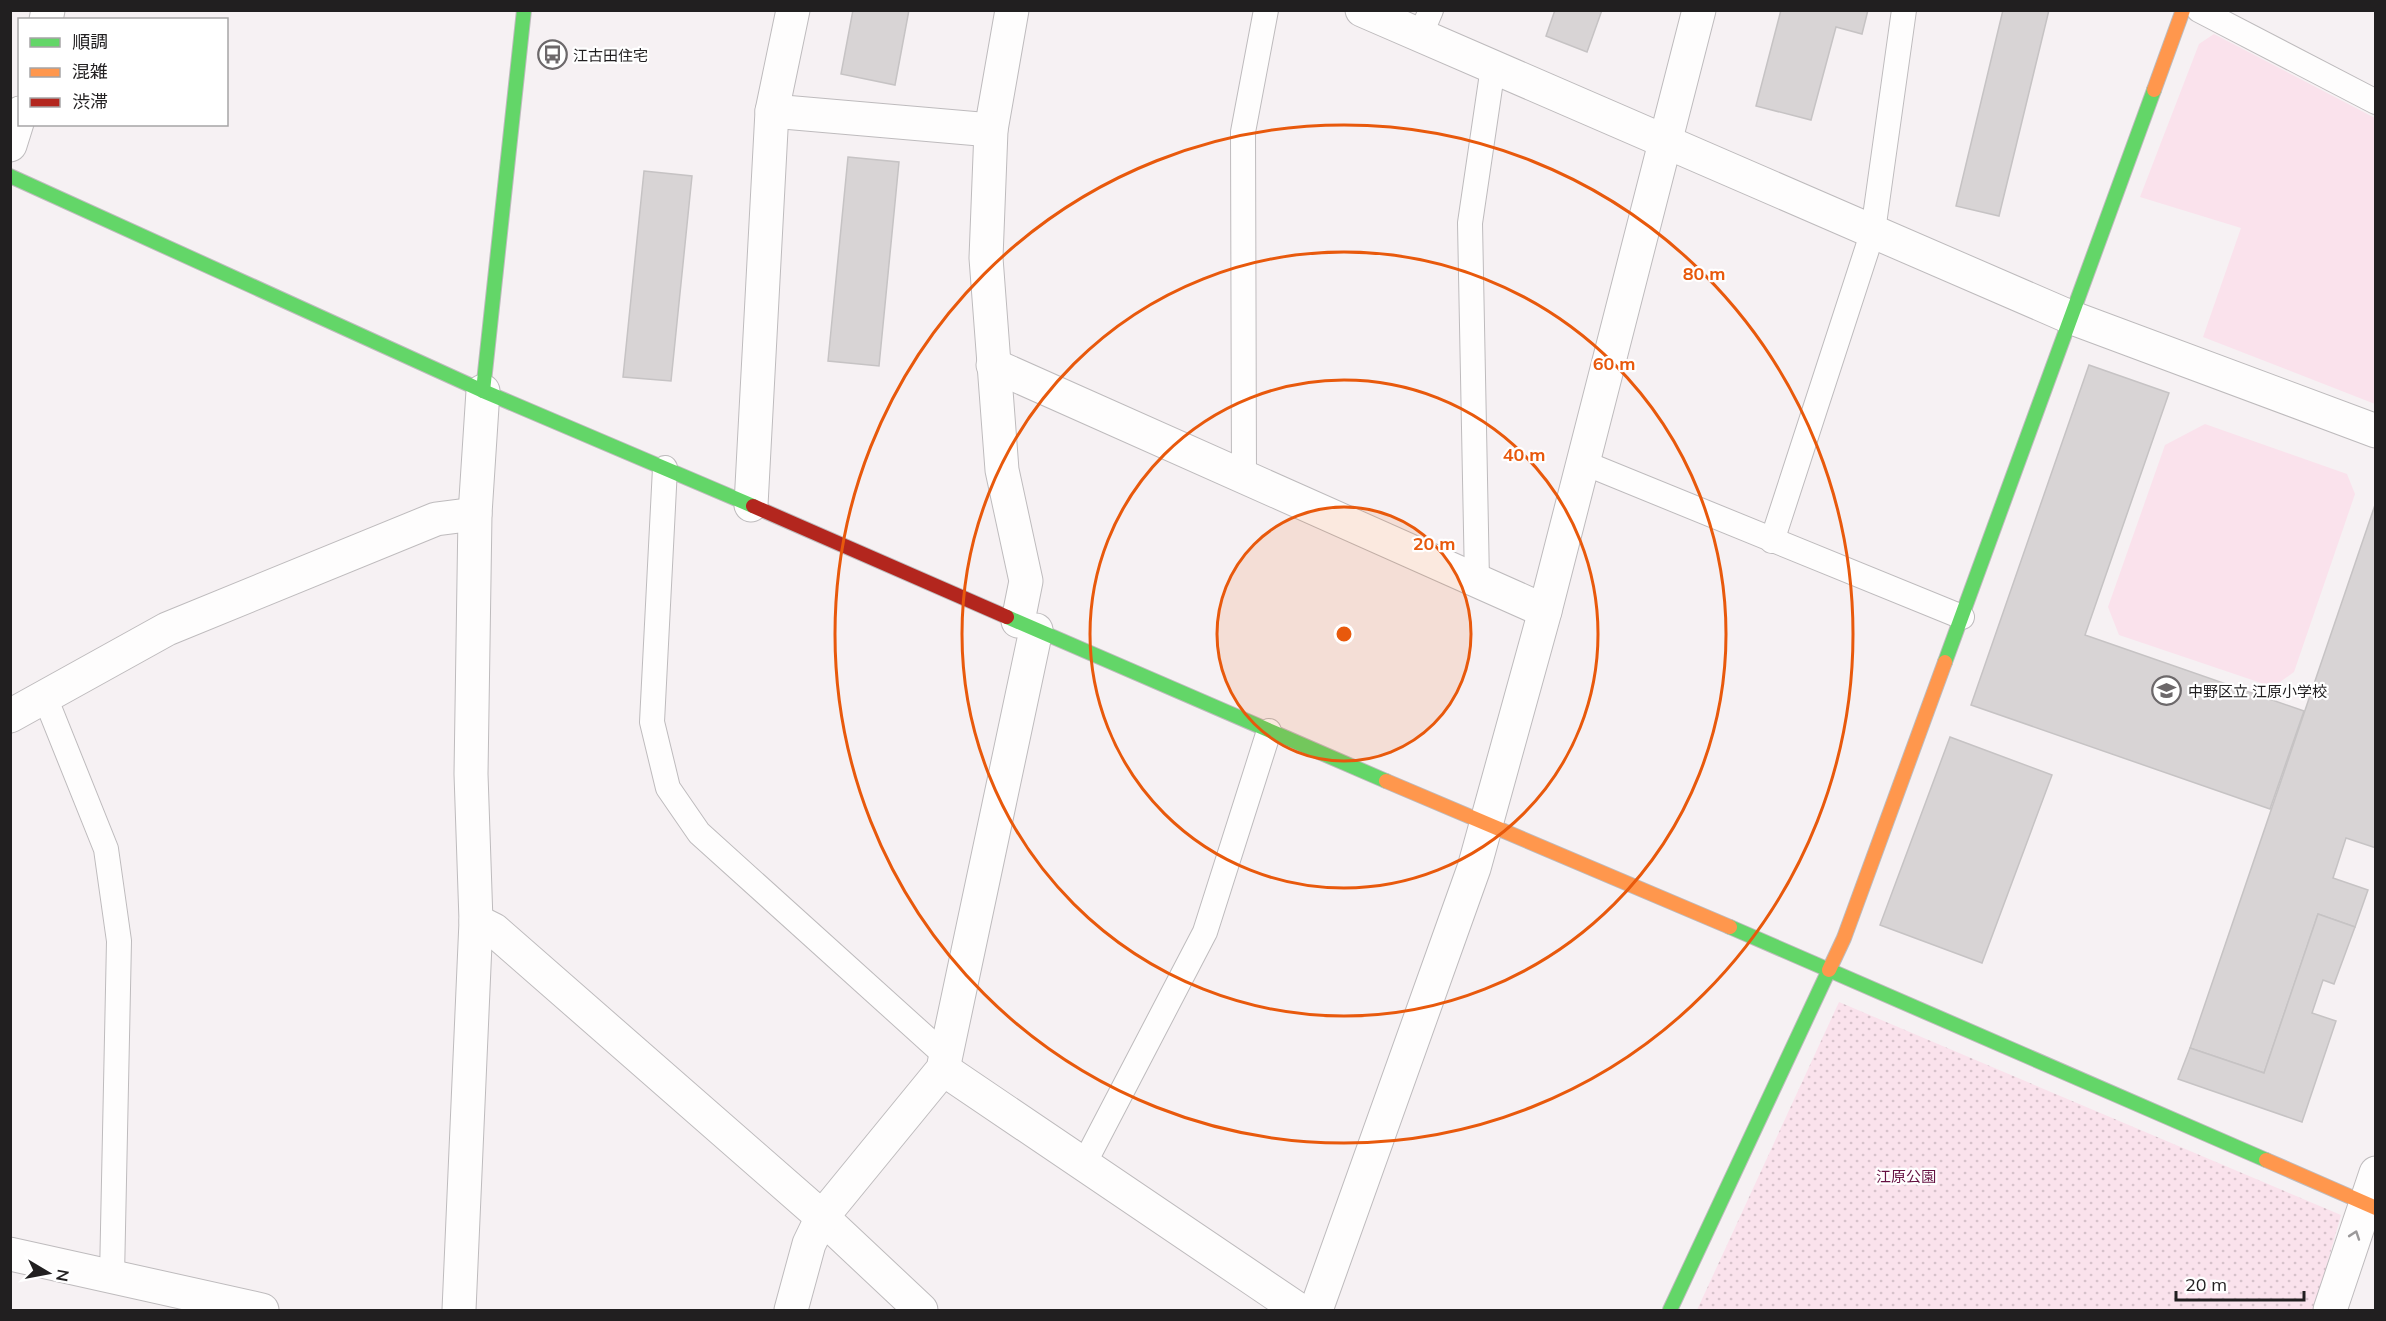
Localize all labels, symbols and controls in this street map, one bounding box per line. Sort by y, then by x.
legend [18,18,228,126]
text: 順調 [72,30,108,53]
bus stop icon: 江古田住宅 [536,39,568,71]
place label: 江古田住宅 [573,46,648,65]
text: 混雑 [72,60,108,83]
text: 渋滞 [72,90,108,113]
text: 80 m [1683,262,1725,285]
text: 60 m [1593,352,1635,375]
text: 40 m [1503,443,1545,466]
text: 20 m [1413,532,1455,555]
centre of rings [1334,624,1354,644]
school or university icon: 中野区立 江原小学校 [2151,675,2183,707]
place label: 中野区立 江原小学校 [2188,682,2327,701]
park label: 江原公園 [1876,1167,1936,1186]
one-way arrow [2348,1230,2360,1241]
north arrow [18,1243,78,1303]
scale bar [2176,1264,2304,1302]
text: N [52,1268,74,1283]
text: 20 m [2185,1273,2227,1296]

